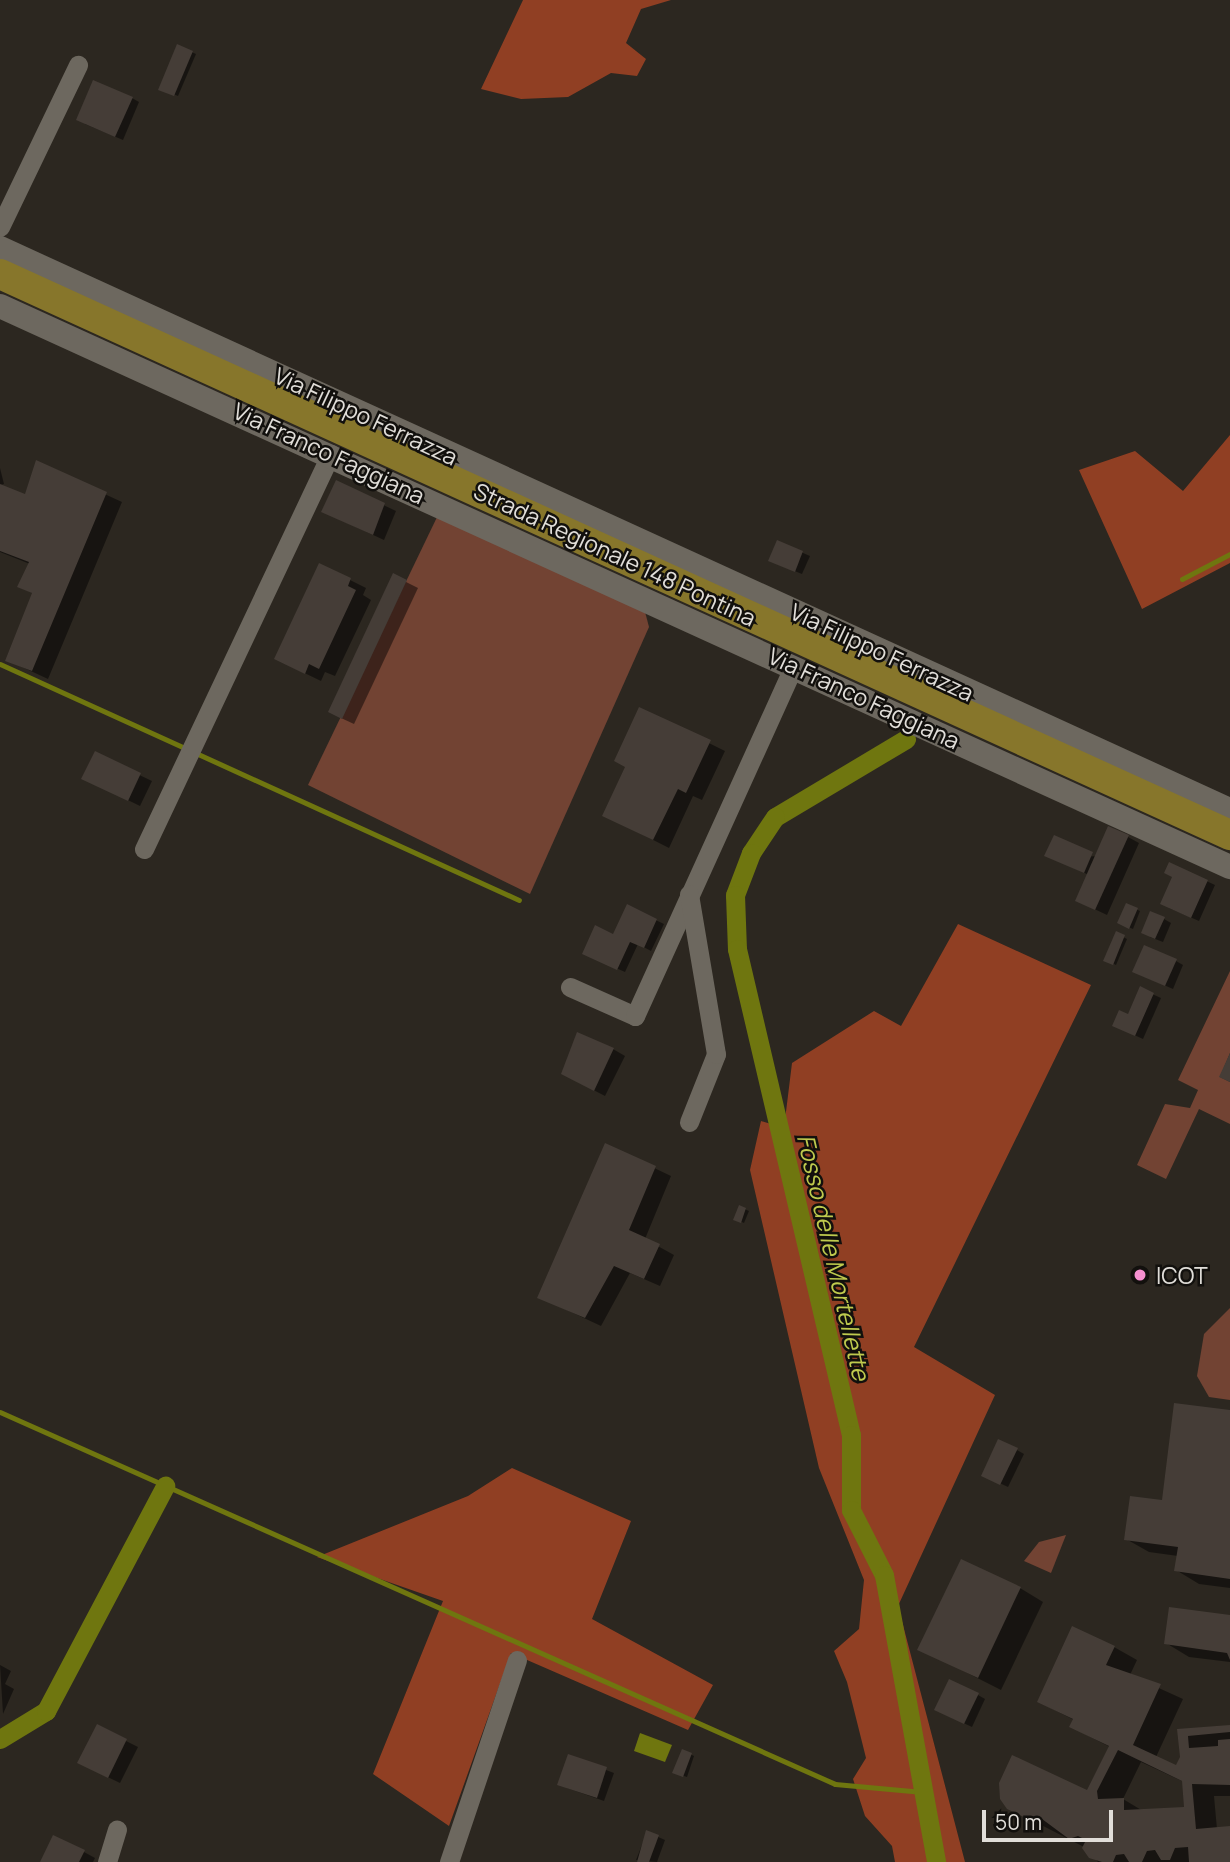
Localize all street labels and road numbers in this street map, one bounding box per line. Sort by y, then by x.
street label: Via Filippo Ferrazza [270,361,462,471]
street label: Via Franco Faggiana [229,396,429,510]
street label: Strada Regionale 148 Pontina [470,476,760,632]
street label: Via Filippo Ferrazza [786,597,978,707]
street label: Via Franco Faggiana [764,641,964,755]

